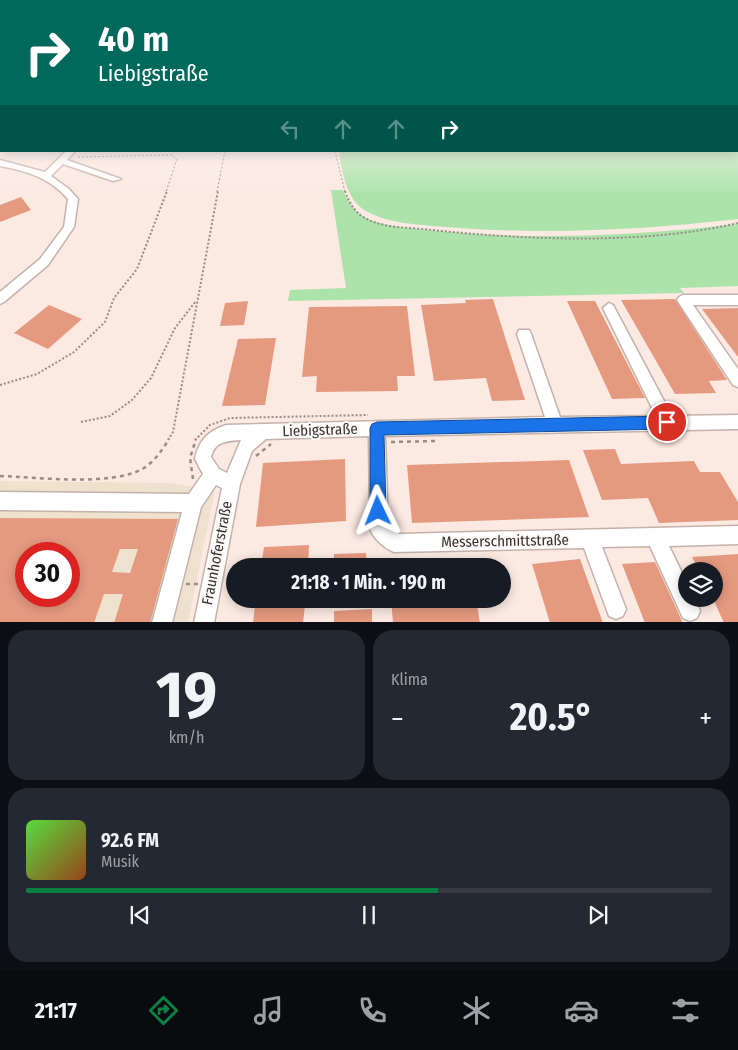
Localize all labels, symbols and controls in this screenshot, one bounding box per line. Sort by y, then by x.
text: 40 m [98,18,169,60]
icon: right [15,20,80,85]
text: Liebigstraße [98,60,209,87]
icon: left [276,115,304,143]
icon: ahead [329,115,357,143]
icon: ahead [382,115,410,143]
icon: right [435,115,463,143]
pin [646,401,688,443]
icon: arrive [653,408,681,436]
street label: Liebigstraße [282,420,358,440]
position arrow [351,484,403,536]
street label: Fraunhoferstraße [198,500,236,606]
street label: Messerschmittstraße [441,531,569,551]
speed limit sign: 30 [15,542,80,607]
map controls [678,562,723,607]
button: layers [678,562,723,607]
text: 21:18 · 1 Min. · 190 m [291,571,446,594]
text: 19 [156,656,217,734]
text: Klima [391,670,428,689]
text: 20.5° [510,694,593,740]
text: − [391,702,404,735]
text: + [699,702,712,735]
text: km/h [169,728,204,747]
text: 92.6 FM [101,829,159,852]
text: Musik [101,852,139,871]
icon: previous [126,901,154,929]
icon: pause [355,901,383,929]
icon: next [584,901,612,929]
icon: directions [146,993,181,1028]
icon: music [251,993,286,1028]
icon: phone [355,993,390,1028]
icon: climate [459,993,494,1028]
icon: car [564,993,599,1028]
icon: filters [668,993,703,1028]
text: 21:17 [35,997,77,1024]

